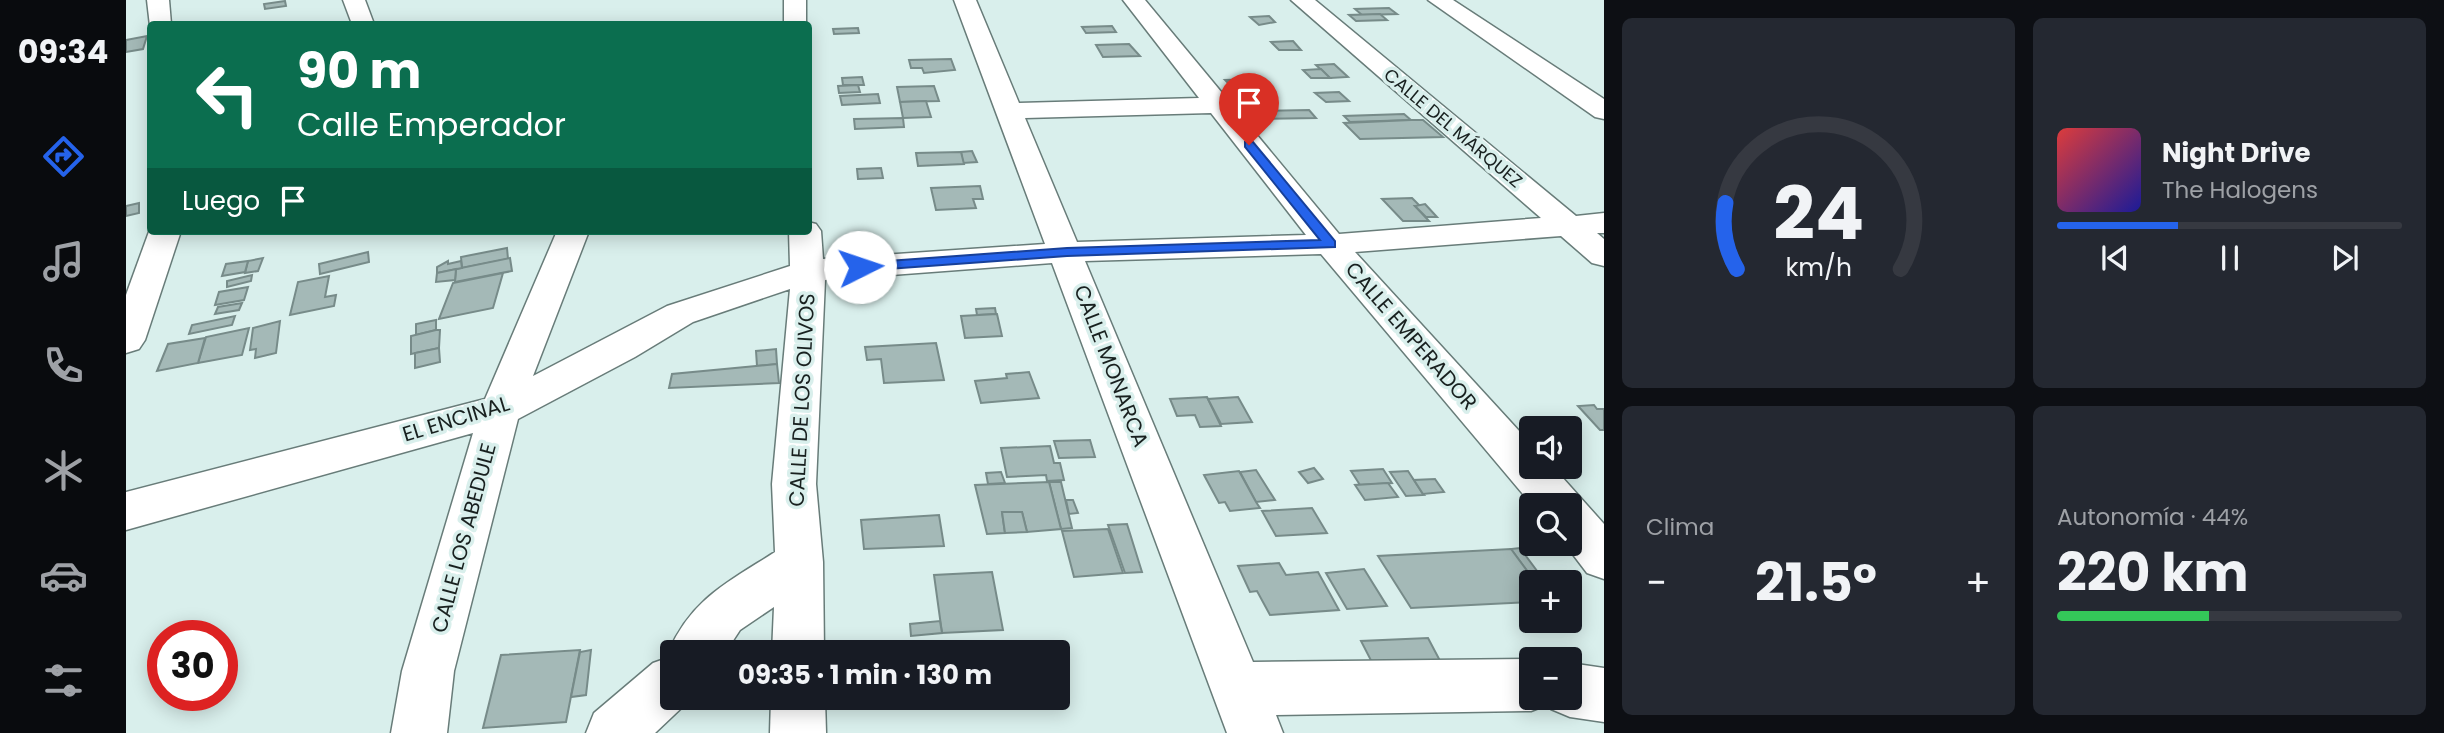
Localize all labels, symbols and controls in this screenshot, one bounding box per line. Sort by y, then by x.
text: 09:34 [18,29,108,74]
text: 90 m [297,37,421,105]
icon: left [182,49,273,140]
street label: CALLE DEL MÁRQUEZ [1379,62,1528,193]
pin [1219,73,1279,145]
icon: arrive [1230,84,1268,122]
text: Calle Emperador [297,102,566,147]
icon: directions [39,132,88,181]
text: Night Drive [2162,135,2310,171]
text: 24 [1773,163,1864,264]
text: The Halogens [2162,174,2318,206]
icon: arrive [274,182,312,220]
text: Luego [182,183,260,219]
position arrow [823,230,897,304]
icon: music [39,237,88,286]
icon: previous [2096,239,2134,277]
icon: pause [2211,239,2249,277]
icon: next [2326,239,2364,277]
text: km/h [1785,250,1852,285]
street label: CALLE EMPERADOR [1339,255,1484,416]
street label: CALLE MONARCA [1067,281,1156,451]
street label: CALLE DE LOS OLIVOS [781,293,822,507]
icon: phone [39,341,88,390]
street label: EL ENCINAL [399,389,513,449]
map controls [1519,416,1582,710]
button: sound [1519,416,1582,479]
street label: CALLE LOS ABEDULE [424,440,503,636]
icon: climate [39,446,88,495]
button: search [1519,493,1582,556]
text: Autonomía · 44% [2057,501,2248,533]
text: Clima [1646,511,1714,543]
text: 220 km [2057,536,2249,609]
text: 21.5° [1755,546,1877,619]
icon: car [39,551,88,600]
text: − [1646,556,1667,609]
text: + [1965,556,1991,609]
button: + [1519,570,1582,633]
speed limit sign: 30 [147,620,238,711]
button: − [1519,647,1582,710]
icon: filters [39,656,88,705]
text: 09:35 · 1 min · 130 m [738,657,992,693]

